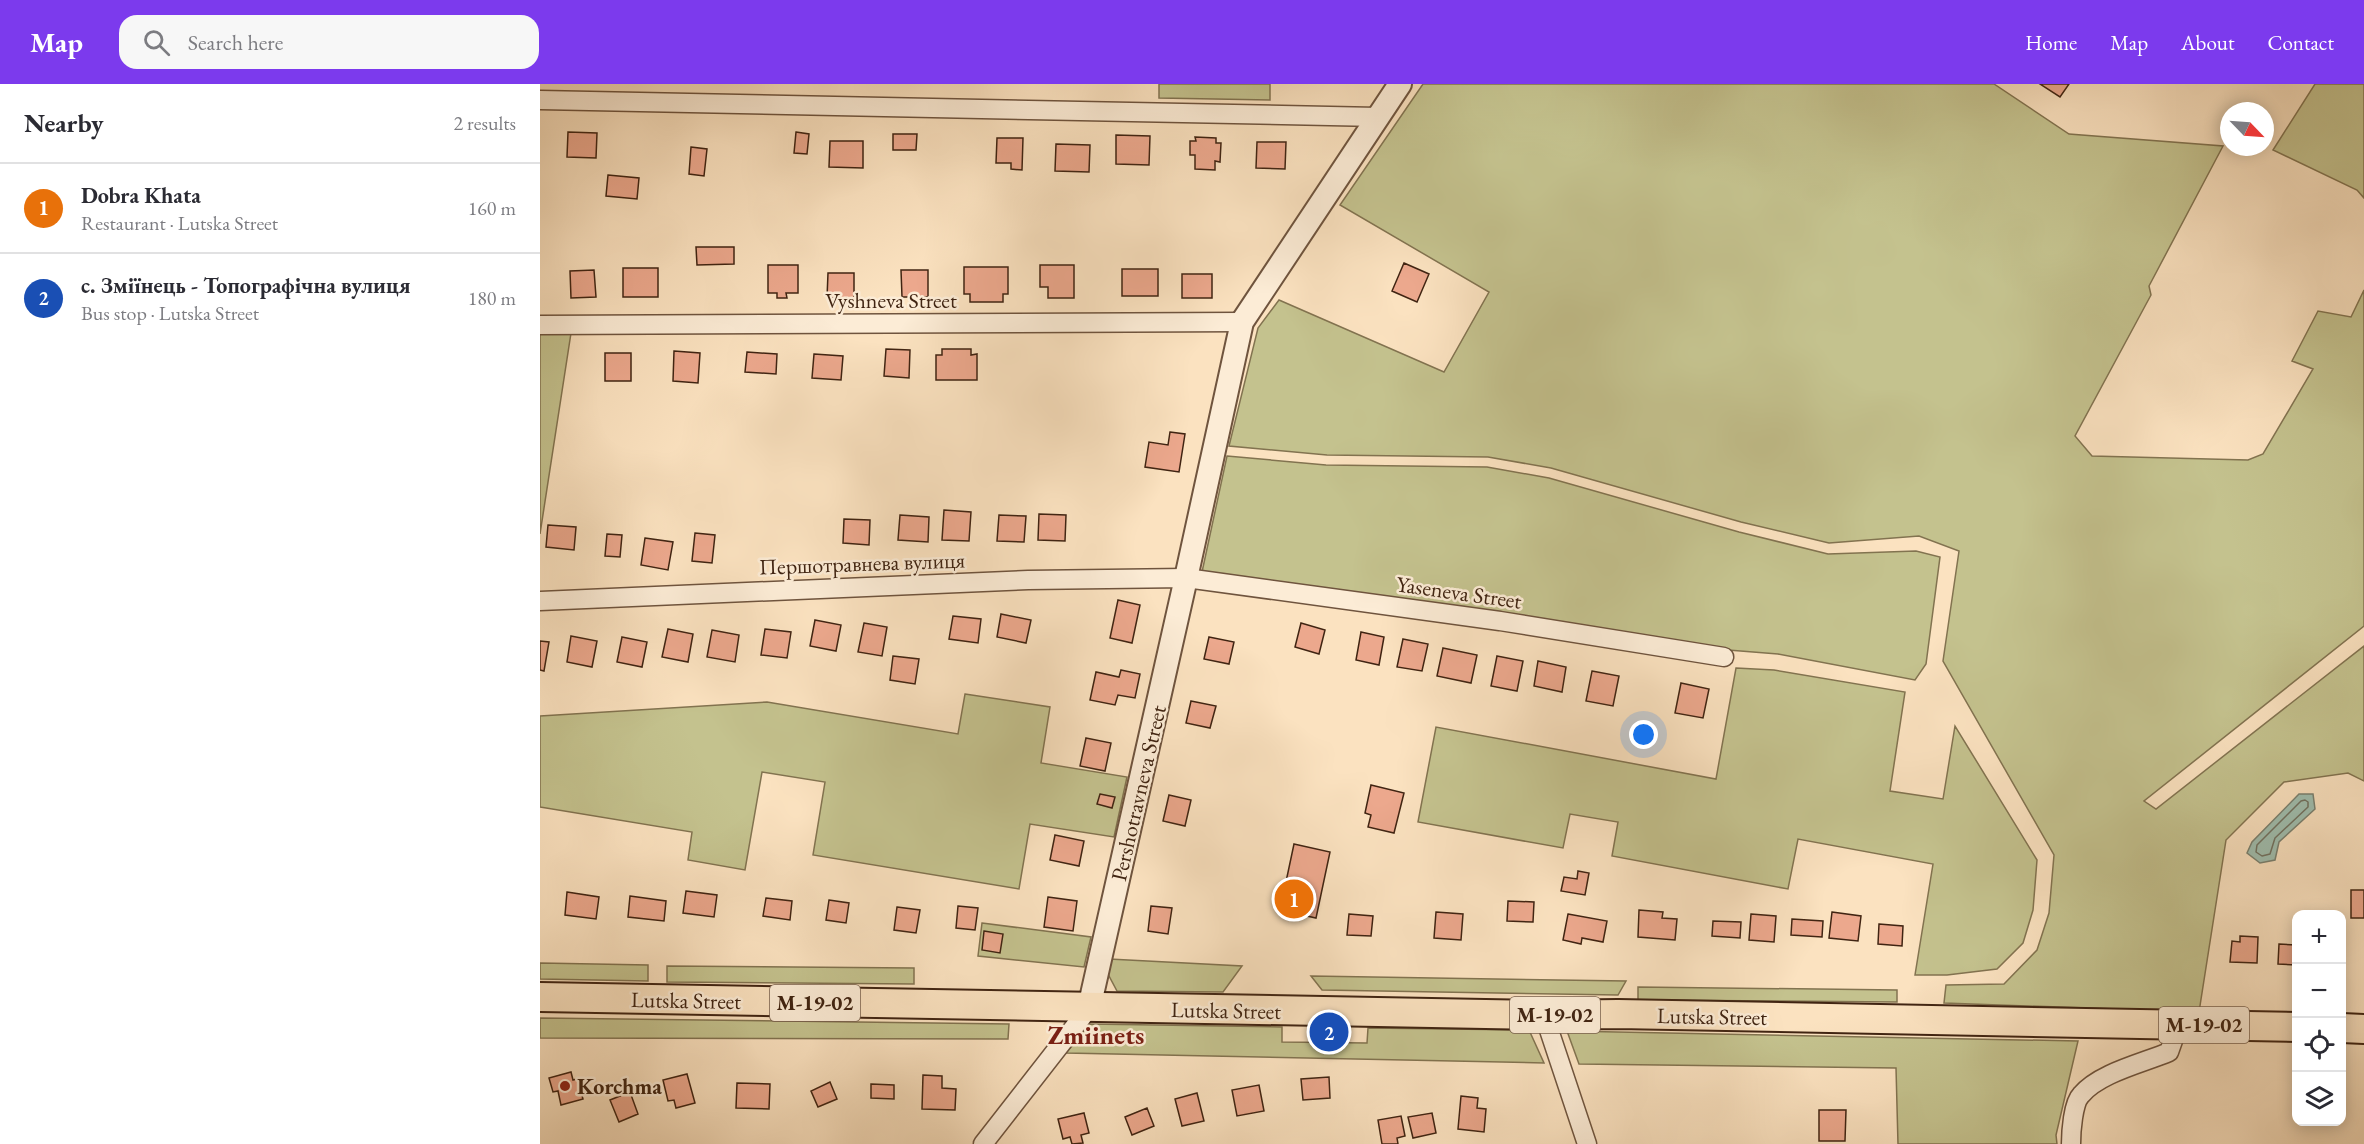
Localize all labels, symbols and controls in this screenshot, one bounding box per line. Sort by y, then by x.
search box [119,15,539,69]
text: Map [30,24,83,60]
icon: search [140,26,173,59]
text: Search here [188,28,283,57]
text: Home [2025,29,2077,56]
text: Map [2110,29,2148,56]
text: About [2181,29,2234,56]
text: Contact [2267,29,2334,56]
north arrow [2220,102,2274,156]
text: Nearby [24,106,104,140]
text: 2 results [453,110,516,136]
text: Dobra Khata [81,181,201,210]
text: 1 [38,195,49,221]
text: 160 m [468,195,516,221]
text: Restaurant · Lutska Street [81,210,278,236]
text: с. Зміїнець - Топографічна вулиця [81,271,411,300]
text: 2 [38,285,49,311]
text: 180 m [468,285,516,311]
street label: Vyshneva Street [825,286,957,315]
text: Bus stop · Lutska Street [81,300,259,326]
street label: Першотравнева вулиця [758,545,966,582]
street label: Yaseneva Street [1395,569,1523,616]
street label: Pershotravneva Street [1104,702,1173,884]
your location [1629,720,1658,749]
pin: 1 [1274,876,1314,922]
map controls [2292,910,2346,1126]
button: + [2292,910,2346,964]
button: − [2292,964,2346,1018]
street label: Lutska Street [631,985,741,1016]
road number: М-19-02 [770,985,860,1021]
street label: Lutska Street [1171,995,1281,1026]
road number: М-19-02 [1510,997,1600,1033]
street label: Lutska Street [1657,1001,1767,1032]
road number: М-19-02 [2159,1007,2249,1043]
pin: 2 [1310,1010,1348,1054]
district label: Zmiinets [1048,1018,1144,1052]
button: locate [2292,1018,2346,1072]
place label: Korchma [577,1072,662,1101]
button: layers [2292,1072,2346,1126]
marker: Korchma [558,1079,572,1093]

